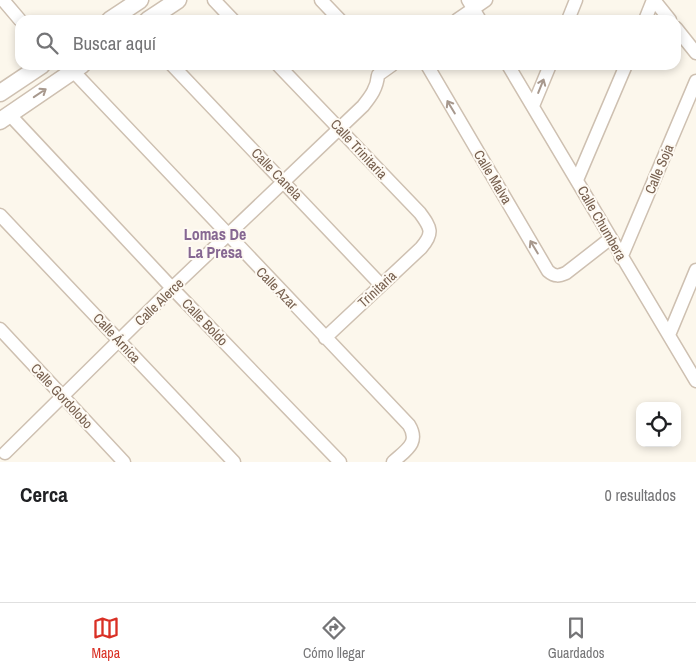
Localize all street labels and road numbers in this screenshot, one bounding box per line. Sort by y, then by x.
street label: Calle Trinitaria [327,115,392,183]
street label: Calle Soja [640,141,678,197]
street label: Calle Canela [248,144,307,204]
street label: Calle Malva [470,147,516,208]
street label: Calle Chumbera [573,183,631,264]
street label: Calle Azar [252,263,302,313]
street label: Trinitaria [354,266,400,311]
street label: Calle Alerce [131,274,187,330]
street label: Calle Boldo [178,295,232,349]
street label: Calle Árnica [89,309,145,367]
street label: Calle Gordolobo [27,360,97,432]

